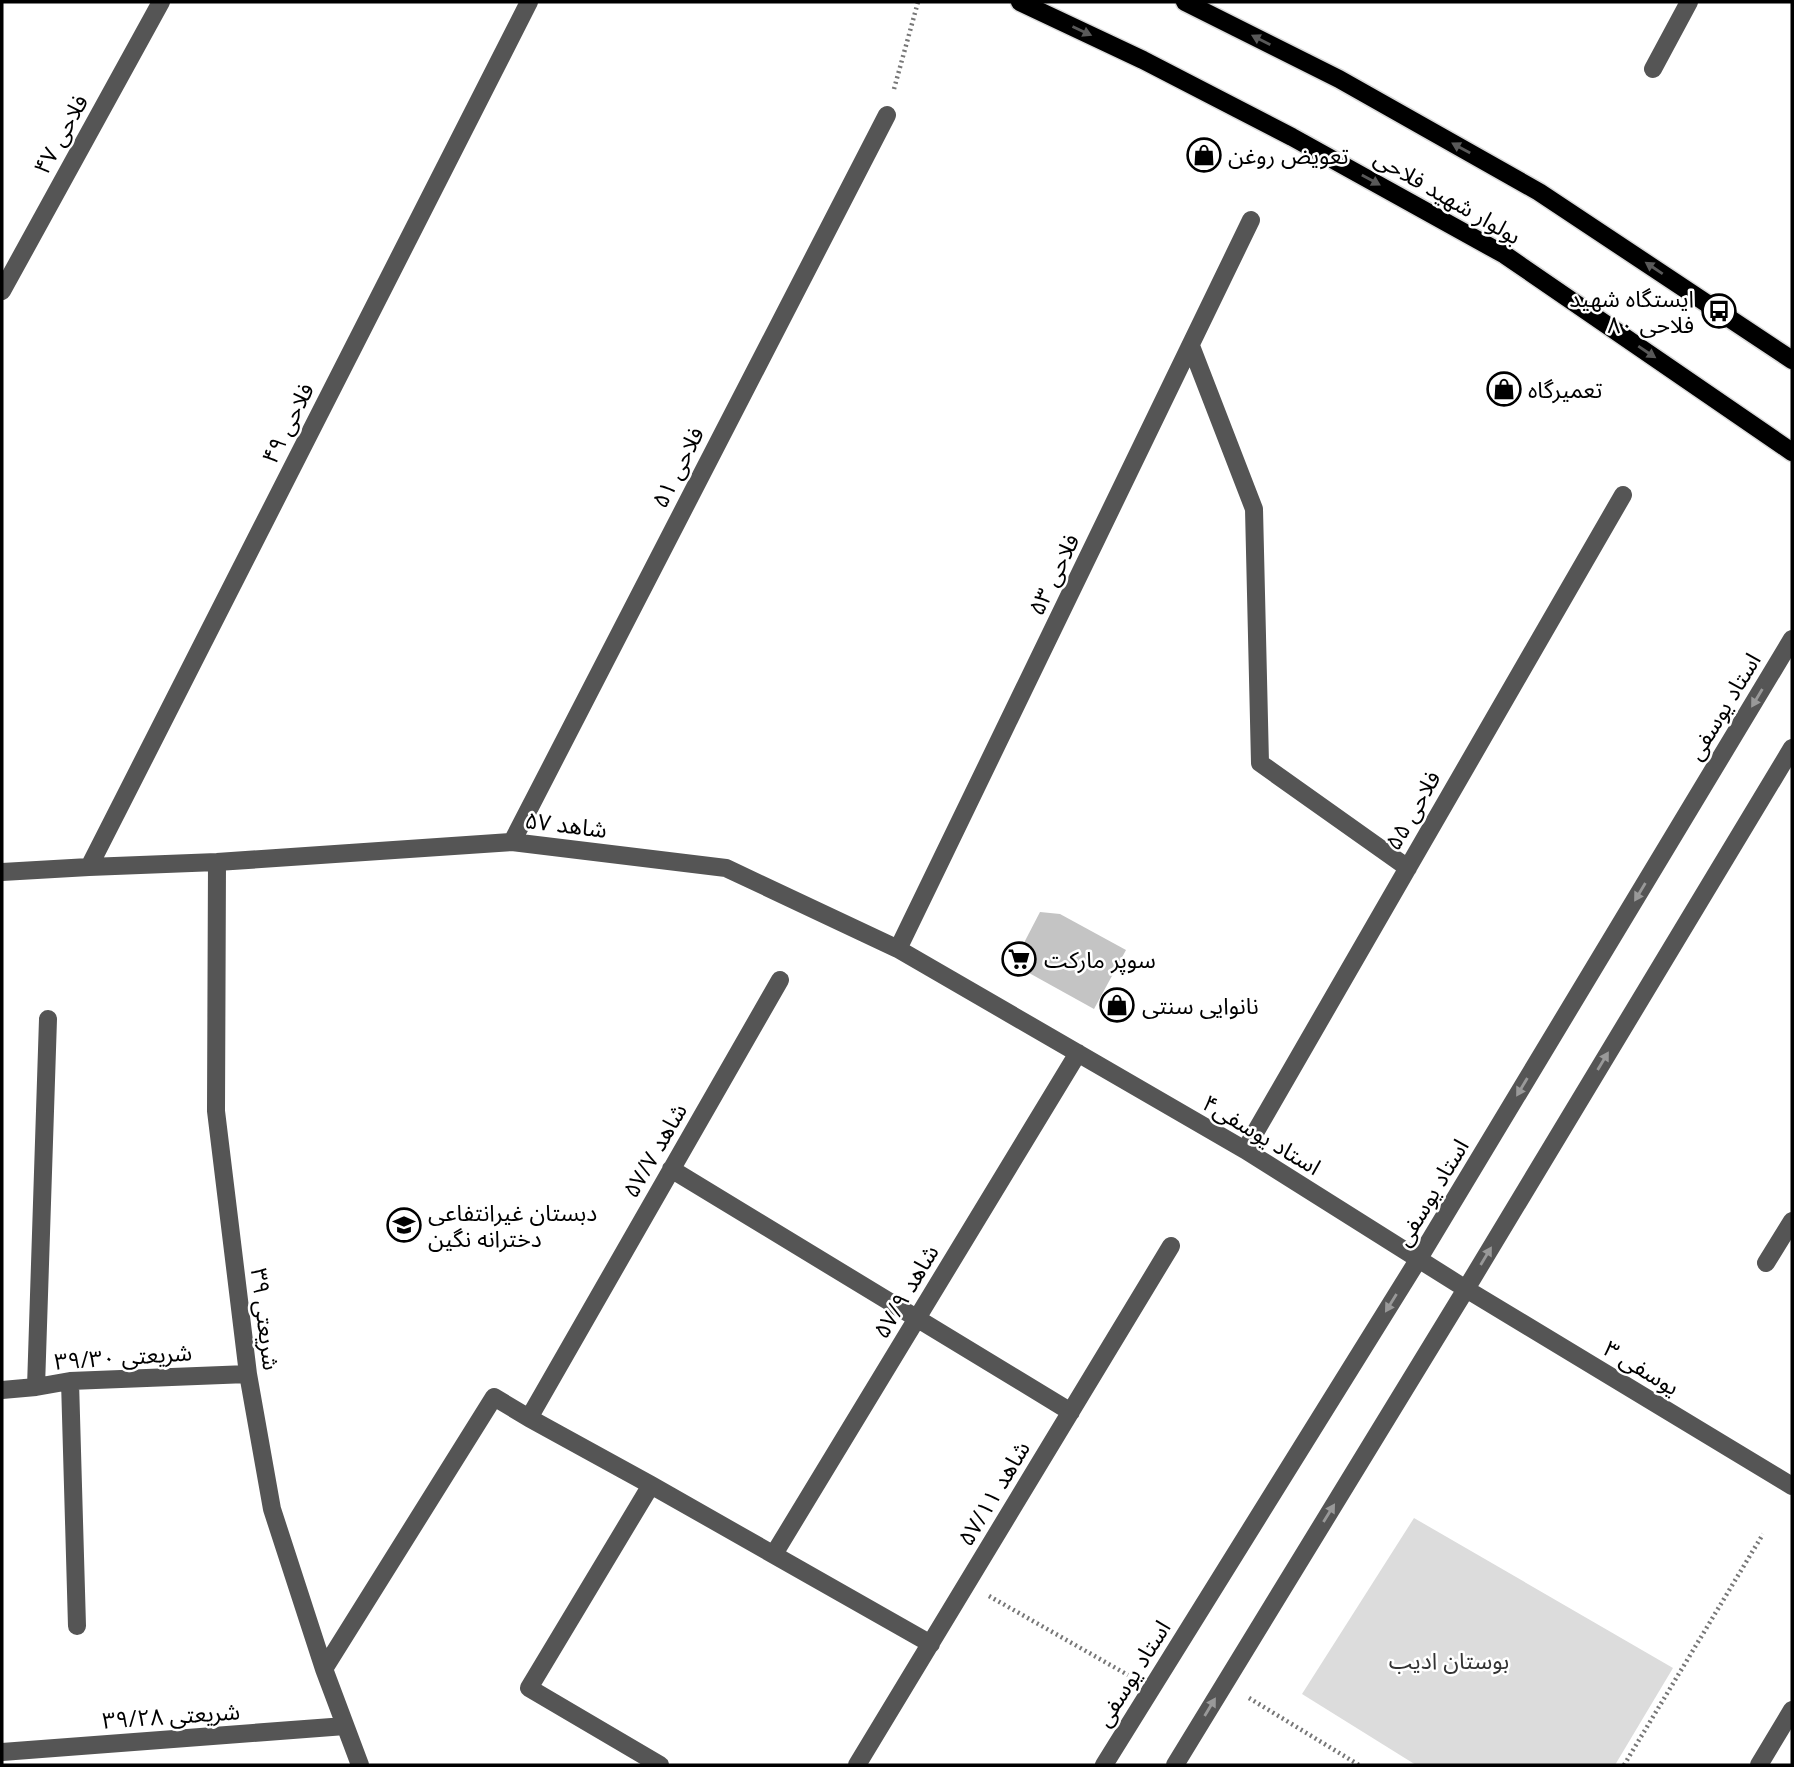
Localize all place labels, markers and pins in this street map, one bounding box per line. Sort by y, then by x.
shop icon: تعویض روغن [1185,136,1223,174]
place label: تعویض روغن [1228,139,1349,171]
place label: ایستگاه شهید فلاحی ۸۰ [1569,282,1694,340]
bus stop icon: ایستگاه شهید فلاحی ۸۰ [1700,292,1738,330]
shop icon: تعمیرگاه [1485,370,1523,408]
place label: تعمیرگاه [1528,373,1603,405]
supermarket icon: سوپر مارکت [1000,940,1038,978]
place label: سوپر مارکت [1044,943,1156,975]
shop icon: نانوایی سنتی [1098,986,1136,1024]
place label: نانوایی سنتی [1142,989,1259,1021]
place label: دبستان غیرانتفاعی دخترانه نگین [428,1196,597,1254]
school or university icon: دبستان غیرانتفاعی دخترانه نگین [385,1206,423,1244]

